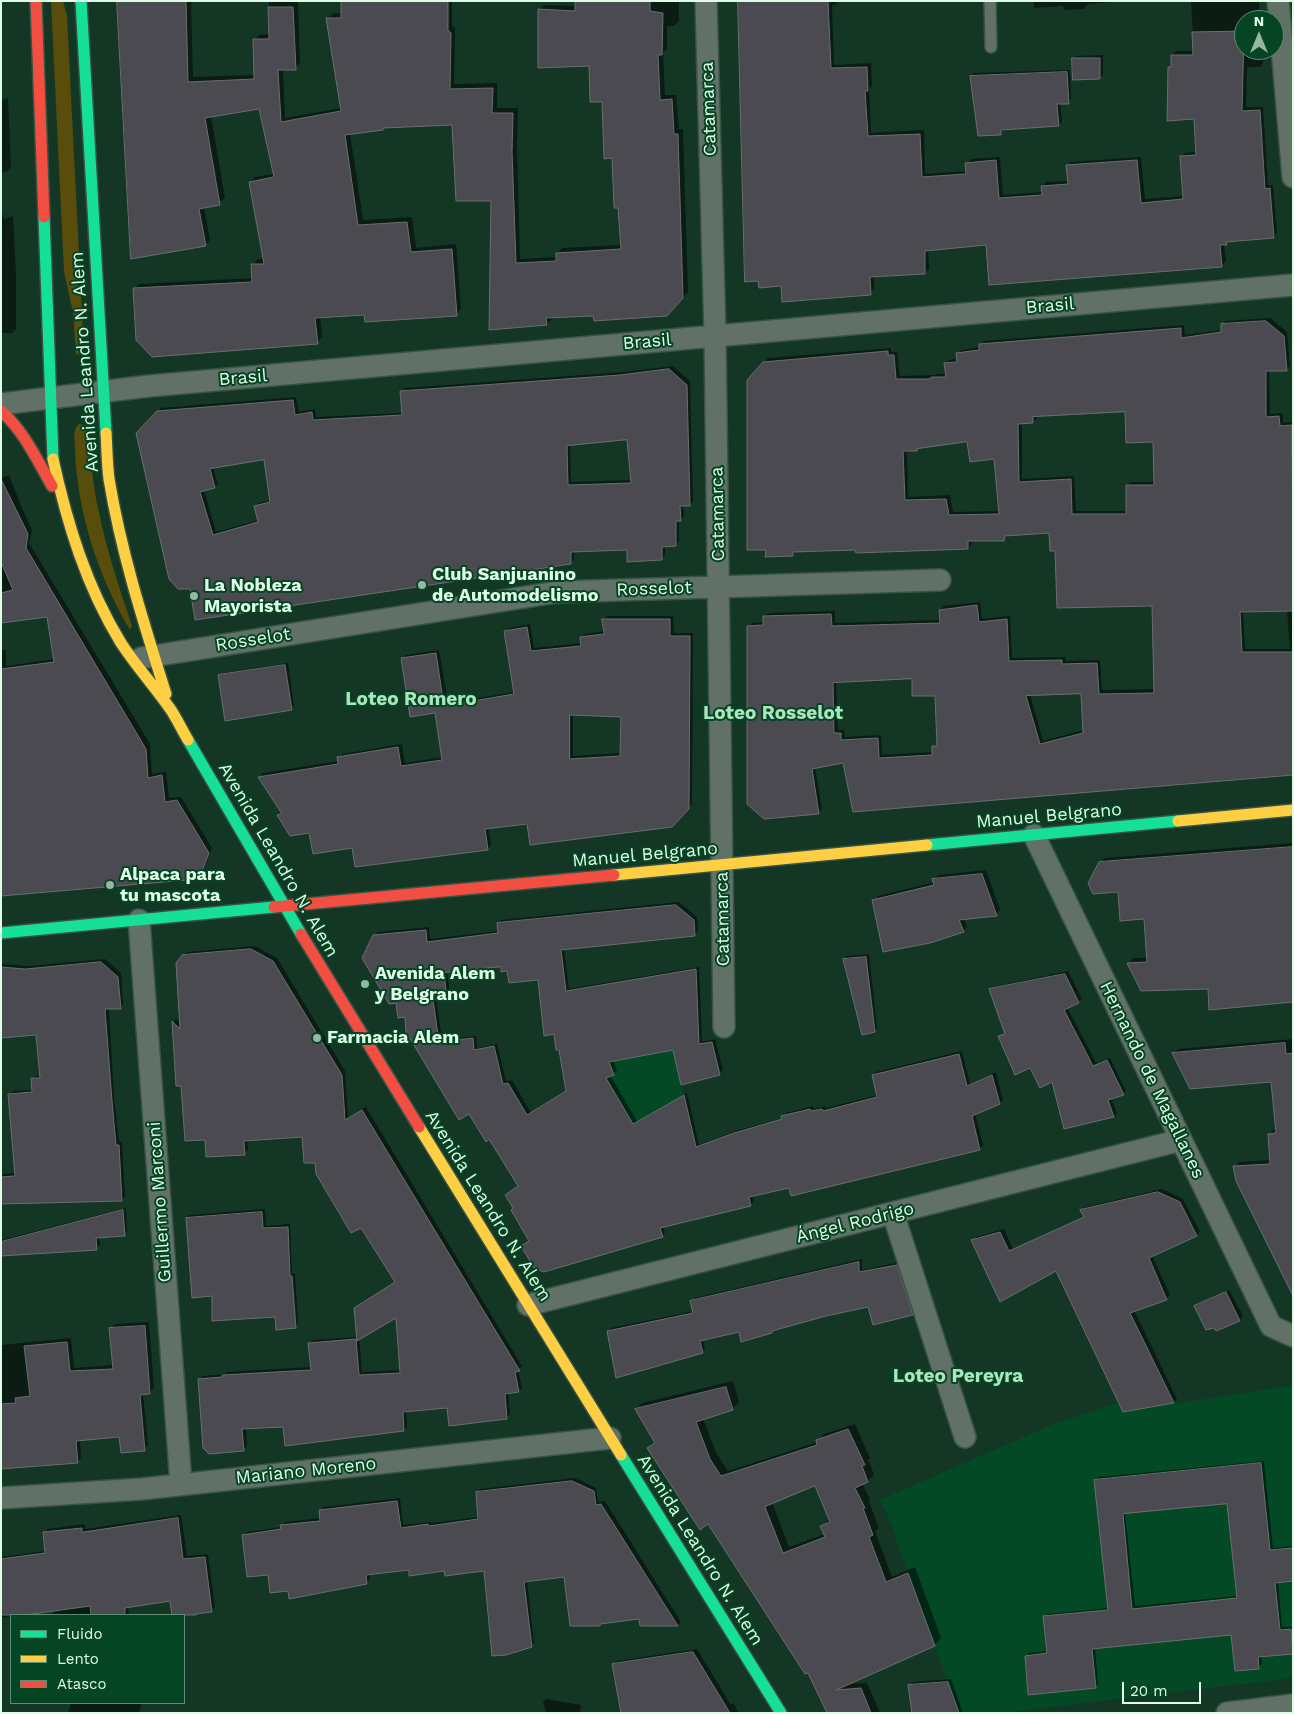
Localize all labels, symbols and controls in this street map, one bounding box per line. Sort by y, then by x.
north arrow [1234,10,1284,60]
text: N [1254,13,1264,29]
street label: Catamarca [697,61,721,157]
street label: Avenida Leandro N. Alem [67,251,103,473]
street label: Brasil [1025,293,1075,319]
street label: Brasil [622,329,672,355]
street label: Brasil [218,365,268,391]
street label: Catamarca [706,467,730,561]
place label: Club Sanjuanino de Automodelismo [432,564,599,606]
place label: La Nobleza Mayorista [204,575,302,618]
street label: Rosselot [616,577,692,601]
marker: Club Sanjuanino de Automodelismo [416,579,428,591]
marker: La Nobleza Mayorista [188,590,200,602]
street label: Rosselot [214,623,292,657]
district label: Loteo Romero [345,688,477,710]
district label: Loteo Rosselot [703,702,843,724]
street label: Avenida Leandro N. Alem [213,759,343,961]
street label: Manuel Belgrano [975,799,1123,833]
street label: Manuel Belgrano [571,838,719,872]
place label: Alpaca para tu mascota [120,864,225,906]
street label: Catamarca [711,872,735,966]
marker: Alpaca para tu mascota [104,879,116,891]
place label: Avenida Alem y Belgrano [375,963,495,1006]
marker: Avenida Alem y Belgrano [359,978,371,990]
street label: Hernando de Magallanes [1095,978,1209,1182]
place label: Farmacia Alem [327,1027,459,1049]
marker: Farmacia Alem [311,1032,323,1044]
street label: Avenida Leandro N. Alem [420,1107,556,1305]
street label: Guillermo Marconi [144,1121,176,1283]
street label: Ángel Rodrigo [794,1198,916,1248]
district label: Loteo Pereyra [893,1365,1023,1387]
street label: Avenida Leandro N. Alem [632,1451,768,1649]
street label: Mariano Moreno [235,1453,377,1489]
legend [10,1614,185,1704]
text: Fluido [57,1625,102,1643]
text: Lento [57,1650,99,1668]
scale bar [1124,1672,1203,1704]
text: Atasco [57,1675,106,1693]
text: 20 m [1130,1682,1168,1700]

